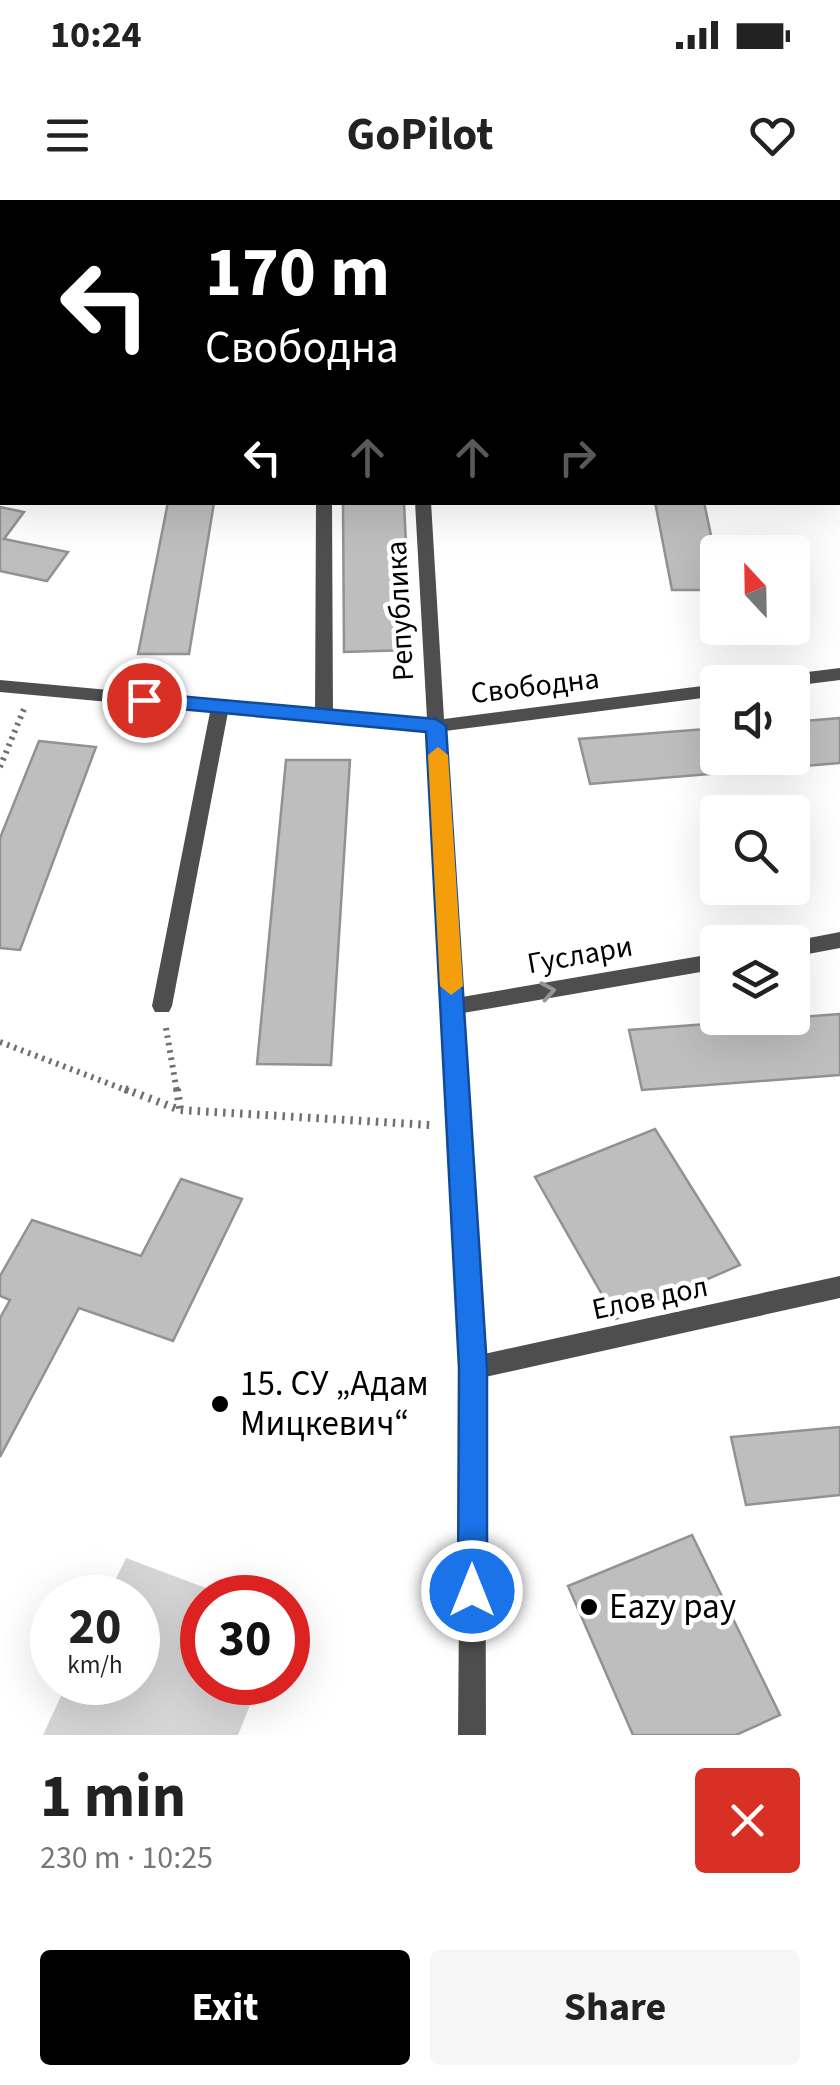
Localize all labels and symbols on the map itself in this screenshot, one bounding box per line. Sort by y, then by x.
north arrow [700,535,810,645]
street label: Република [375,540,425,682]
street label: Свободна [468,657,602,715]
pin [102,658,187,743]
street label: Гуслари [524,925,636,985]
one-way arrow [540,981,557,1002]
street label: Елов дол [588,1265,712,1331]
place label: 15. СУ „Адам Мицкевич“ [240,1359,429,1449]
marker: 15. СУ „Адам Мицкевич“ [209,1393,231,1415]
position arrow [420,1539,524,1643]
speed limit sign: 30 [180,1575,310,1705]
place label: Eazy pay [609,1582,736,1632]
marker: Eazy pay [578,1596,600,1618]

